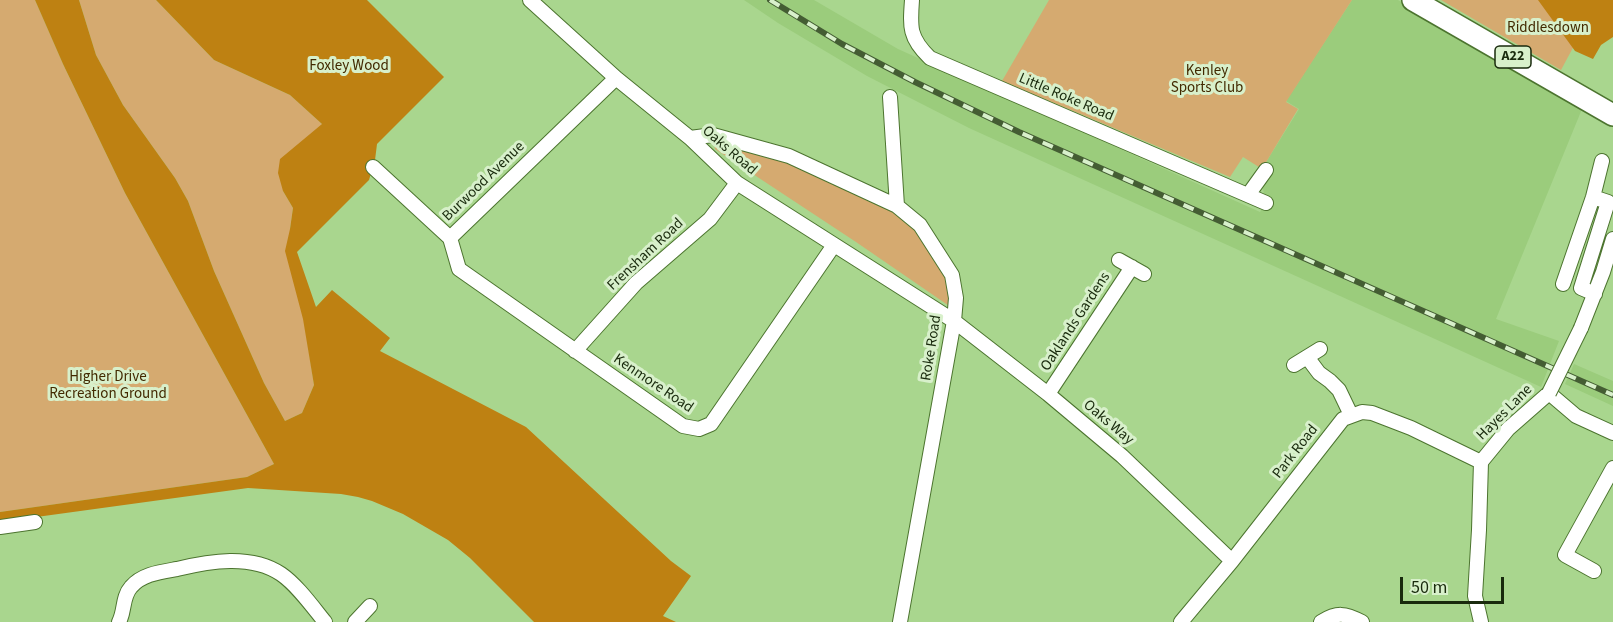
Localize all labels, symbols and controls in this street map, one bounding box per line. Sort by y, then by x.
park label: Riddlesdown [1507,20,1589,38]
road number: A22 [1495,46,1531,68]
park label: Foxley Wood [309,58,389,76]
park label: Kenley Sports Club [1171,63,1243,98]
street label: Little Roke Road [1016,70,1116,126]
street label: Oaks Road [698,122,760,180]
street label: Burwood Avenue [439,138,529,226]
street label: Frensham Road [604,215,688,295]
street label: Oaklands Gardens [1037,269,1115,375]
street label: Roke Road [918,314,946,382]
street label: Kenmore Road [610,351,696,417]
park label: Higher Drive Recreation Ground [49,369,167,404]
street label: Hayes Lane [1473,381,1537,445]
street label: Oaks Way [1079,397,1137,449]
street label: Park Road [1269,422,1323,482]
scale bar [1403,565,1506,603]
text: 50 m [1411,575,1447,600]

